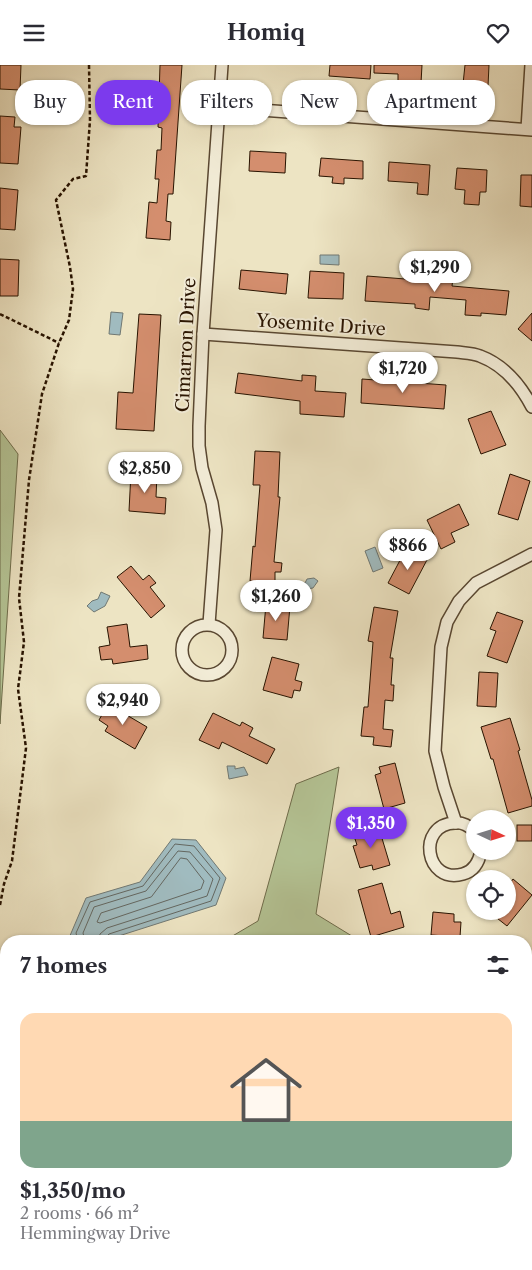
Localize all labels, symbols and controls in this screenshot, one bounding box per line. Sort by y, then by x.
icon: menu [20,19,48,47]
text: Homiq [227,19,305,46]
icon: heart [484,19,512,47]
chip: Buy [15,80,85,125]
chip: Rent [95,80,171,125]
chip: Filters [181,80,272,125]
chip: New [282,80,357,125]
chip: Apartment [367,80,495,125]
pin: $1,290 [394,251,476,293]
text: $1,290 [410,257,460,277]
street label: Cimarron Drive [171,277,201,413]
street label: Yosemite Drive [254,309,387,341]
pin: $1,720 [362,351,444,394]
text: $1,720 [379,358,427,378]
pin: $2,850 [104,451,186,494]
text: $2,850 [119,458,171,478]
pin: $866 [378,529,438,571]
text: $866 [389,535,427,555]
pin: $1,260 [235,579,317,622]
text: $1,260 [251,586,301,606]
pin: $2,940 [82,683,164,726]
text: $2,940 [97,690,149,710]
pin: $1,350 [330,807,412,849]
north arrow [466,810,516,860]
map controls [466,810,516,920]
text: $1,350 [347,813,395,833]
button: locate [466,870,516,920]
icon: filters [484,951,512,979]
text: 7 homes [20,953,107,978]
icon: home [221,1045,311,1135]
text: $1,350/mo [20,1178,126,1203]
text: 2 rooms · 66 m² [20,1203,139,1223]
text: Hemmingway Drive [20,1223,171,1243]

